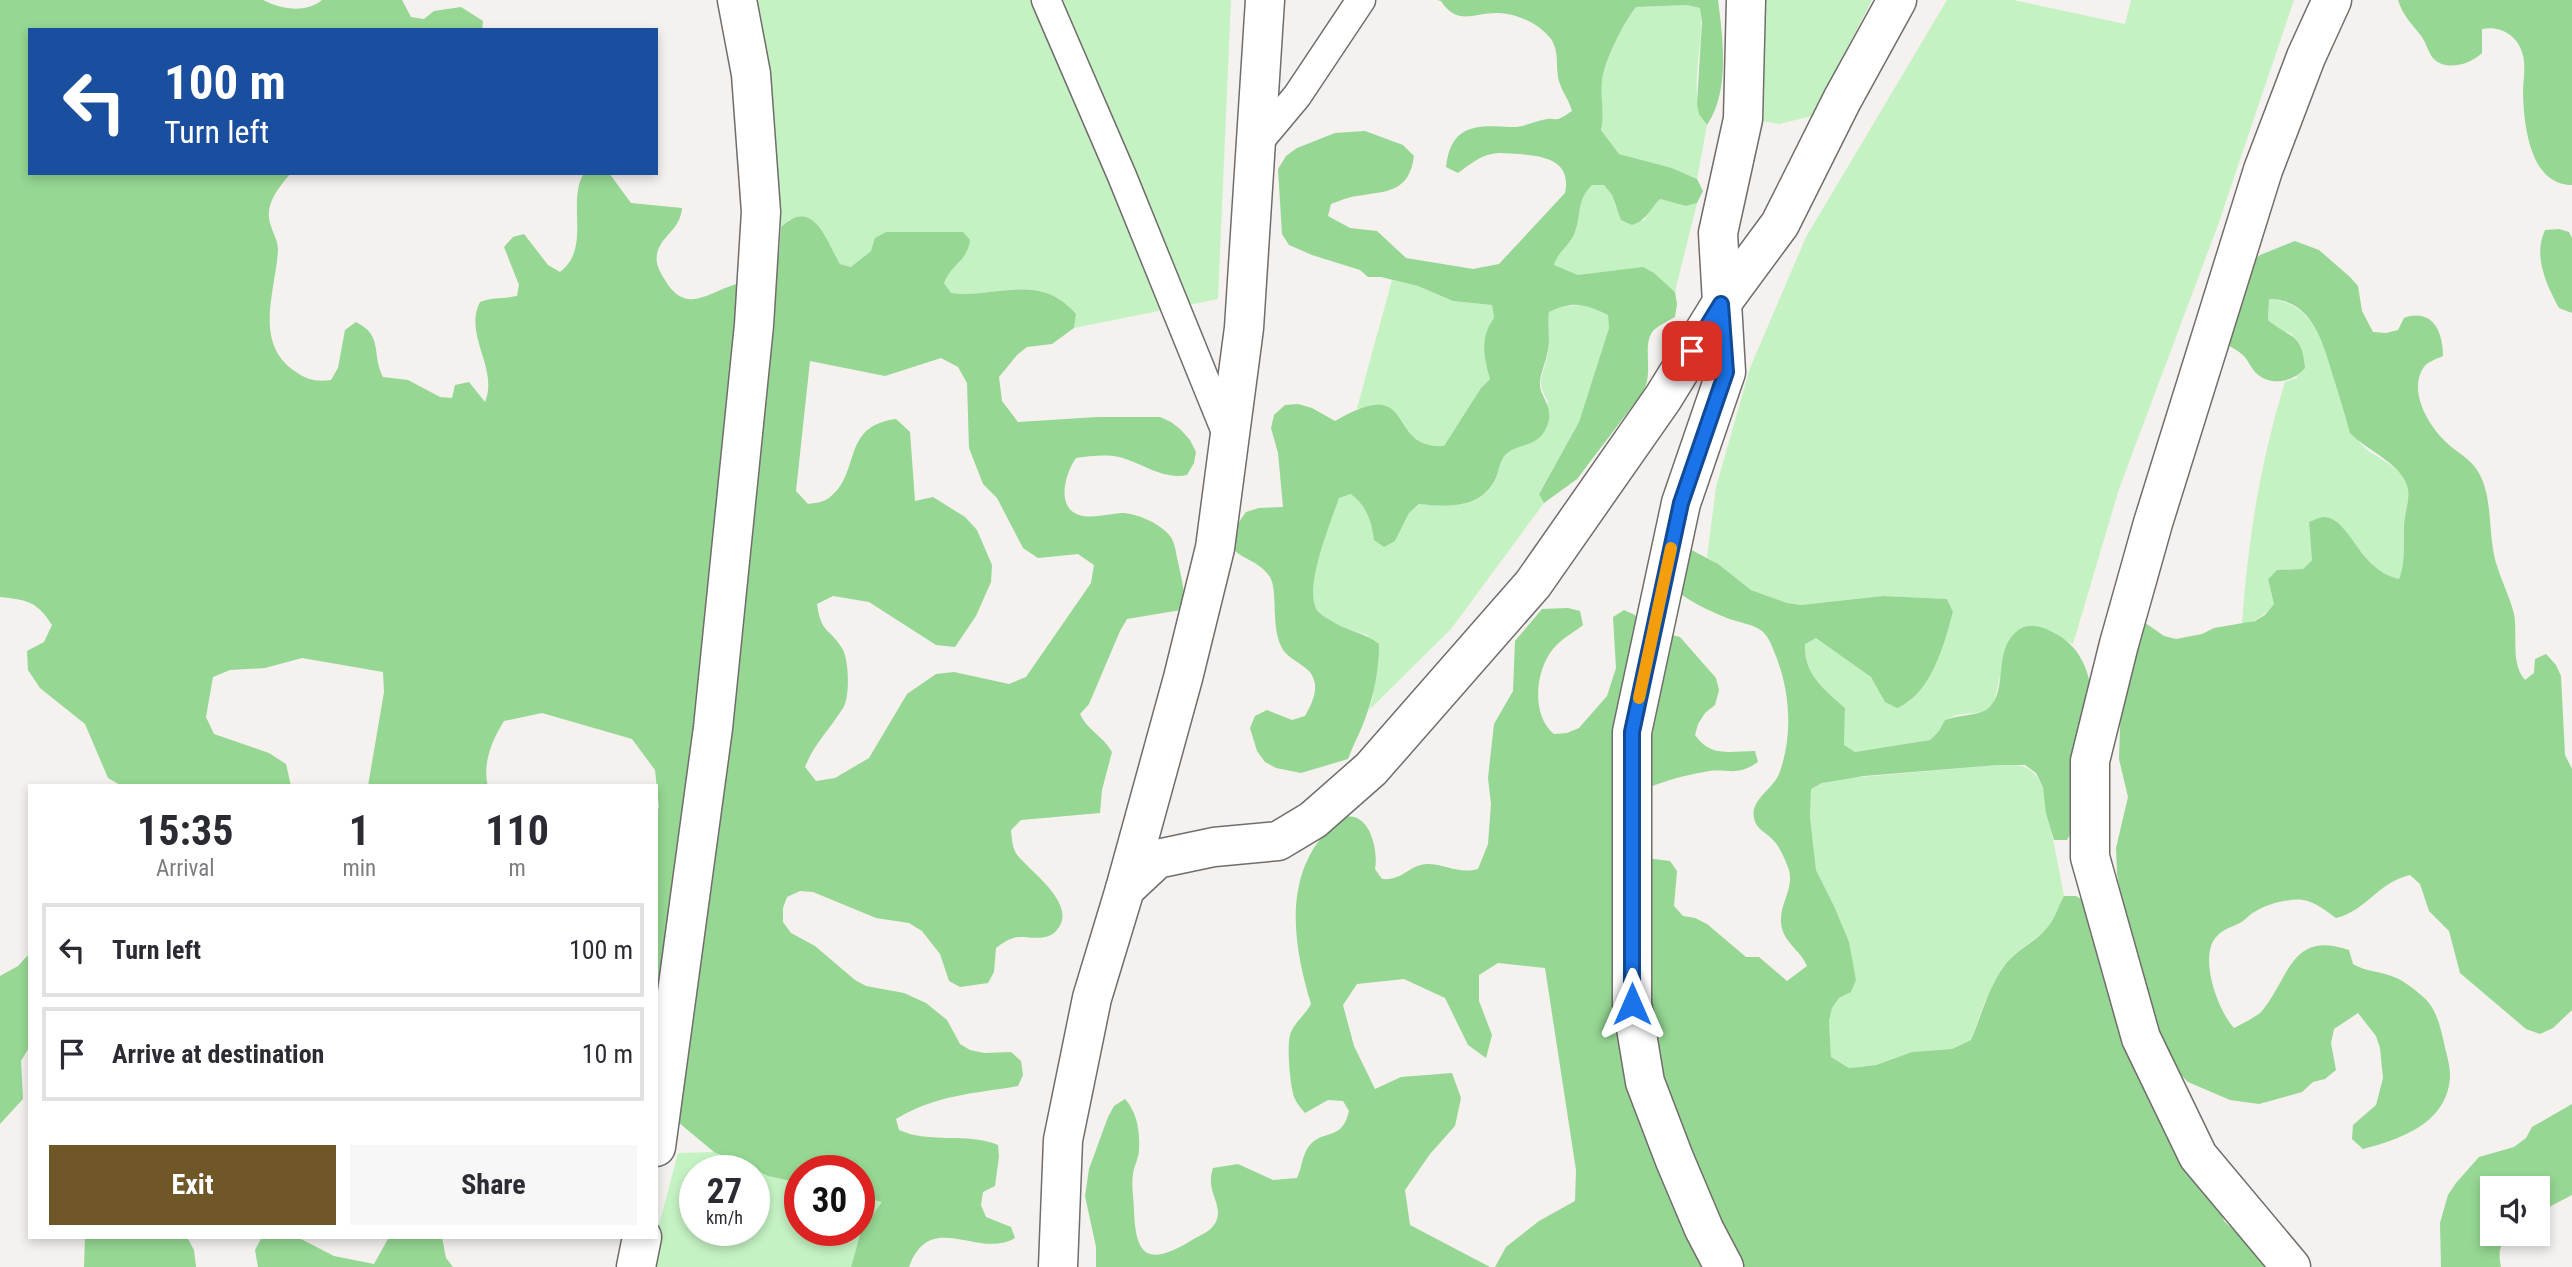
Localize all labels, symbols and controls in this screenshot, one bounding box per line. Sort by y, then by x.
text: 100 m [164,54,286,111]
icon: left [49,56,140,147]
text: Turn left [164,113,269,151]
pin [1662,321,1722,381]
icon: arrive [1673,332,1711,370]
text: 15:35 [137,806,233,855]
text: 1 [349,806,370,855]
text: 110 [485,806,549,855]
text: Arrival [156,855,214,882]
text: min [342,855,376,882]
text: m [508,855,526,882]
icon: left [53,931,91,969]
text: Turn left [112,935,201,965]
text: 100 m [569,935,633,965]
position arrow [1595,967,1669,1041]
icon: arrive [53,1035,91,1073]
text: Arrive at destination [112,1039,324,1069]
text: 10 m [582,1039,633,1069]
button: Exit [49,1145,336,1225]
button: Share [350,1145,637,1225]
speed limit sign: 30 [784,1155,875,1246]
text: 27 [707,1171,742,1212]
map controls [2480,1176,2550,1246]
button: sound [2480,1176,2550,1246]
text: km/h [706,1207,743,1228]

